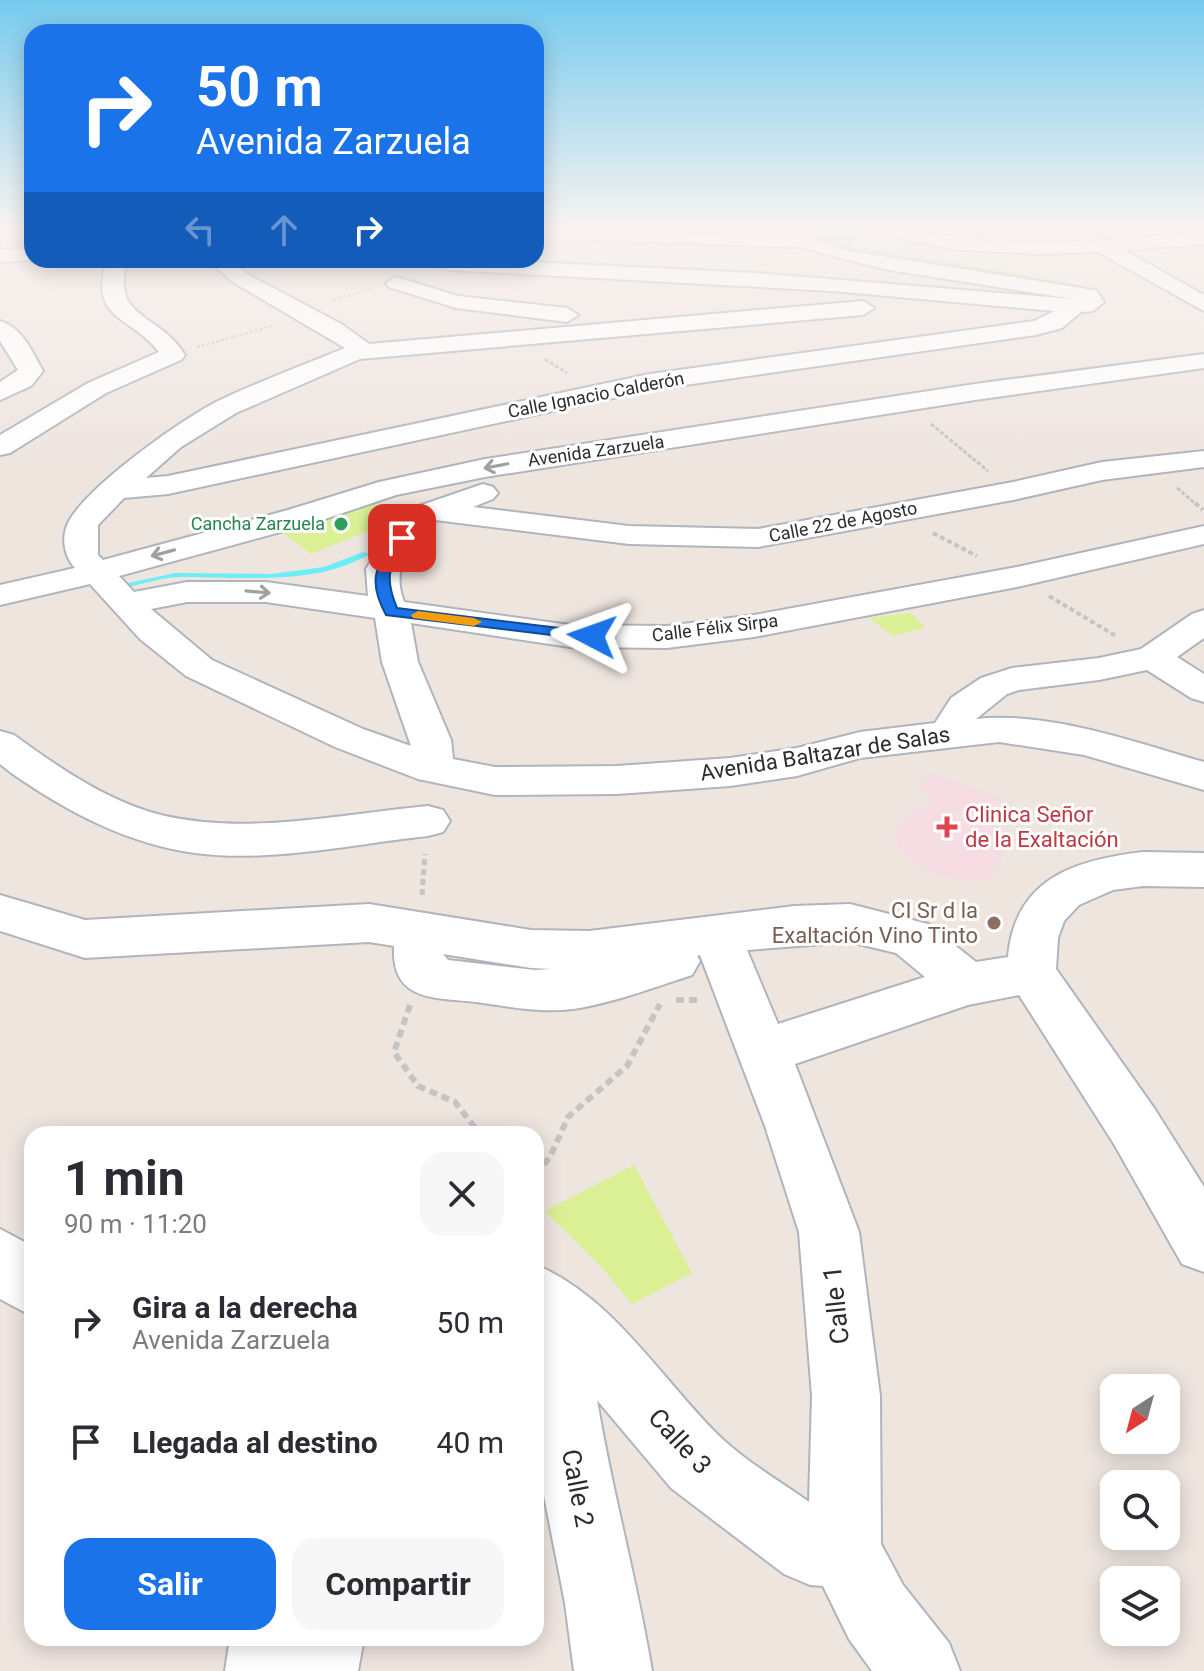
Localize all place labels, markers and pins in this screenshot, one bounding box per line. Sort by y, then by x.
pin [368,504,436,572]
place label: Cancha Zarzuela [191,513,325,534]
marker: Cancha Zarzuela [332,515,350,533]
place label: Clinica Señor de la Exaltación [965,802,1119,852]
marker: Clinica Señor de la Exaltación [936,816,958,838]
place label: CI Sr d la Exaltación Vino Tinto [772,898,978,948]
marker: CI Sr d la Exaltación Vino Tinto [985,914,1003,932]

